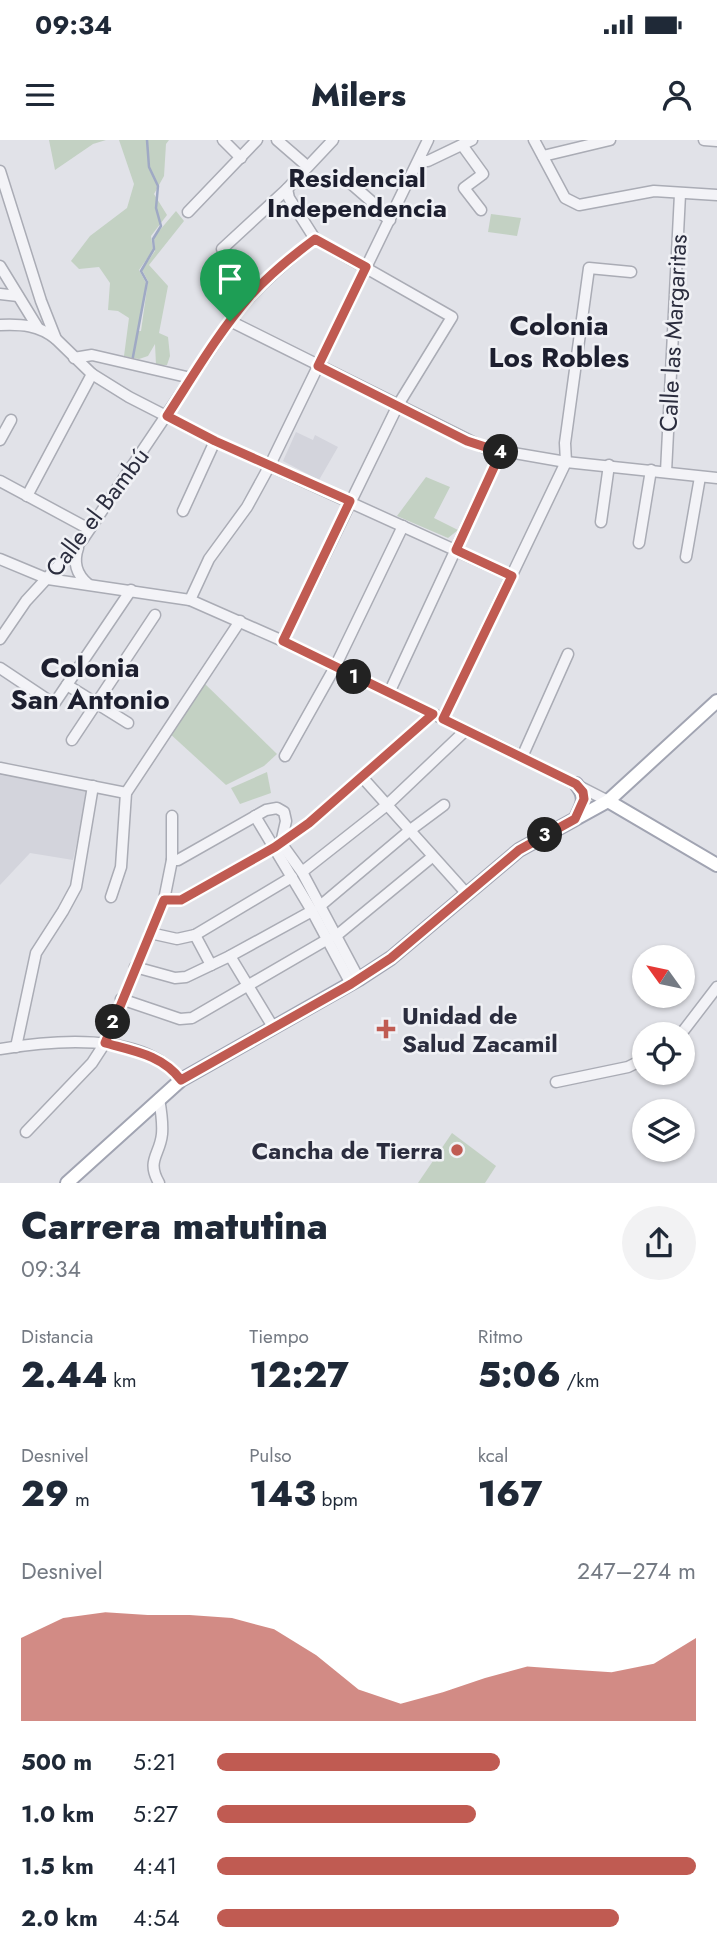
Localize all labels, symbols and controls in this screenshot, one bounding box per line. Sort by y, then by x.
text: 09:34 [35,6,112,44]
text: Milers [311,72,406,118]
icon: menu [21,76,59,114]
icon: person [658,76,696,114]
district label: Residencial Independencia [267,159,447,227]
street label: Calle las Margaritas [650,233,696,433]
pin [200,249,260,321]
icon: arrive [211,260,249,298]
district label: Colonia Los Robles [489,305,630,378]
pin: 4 [484,434,518,470]
text: 4 [494,438,507,465]
street label: Calle el Bambú [37,440,157,584]
district label: Colonia San Antonio [10,647,170,720]
pin: 1 [336,660,372,694]
text: 1 [349,663,358,690]
pin: 3 [528,818,562,852]
text: 3 [539,821,550,848]
north arrow [632,945,695,1008]
map controls [632,945,695,1162]
place label: Unidad de Salud Zacamil [402,998,558,1061]
pin: 2 [96,1004,130,1040]
text: 2 [106,1008,119,1035]
marker: Unidad de Salud Zacamil [376,1019,396,1039]
button: locate [632,1022,695,1085]
button: layers [632,1099,695,1162]
place label: Cancha de Tierra [252,1133,443,1168]
marker: Cancha de Tierra [449,1142,465,1158]
text: Carrera matutina [21,1198,328,1253]
button: share [622,1206,696,1280]
text: 09:34 [21,1252,81,1286]
text: Distancia [21,1323,93,1350]
text: Tiempo [249,1323,309,1350]
text: Ritmo [478,1323,523,1350]
text: 2.44 [21,1350,108,1400]
text: 12:27 [249,1350,349,1400]
text: 5:06 [478,1350,561,1400]
text: km [108,1367,137,1394]
text: /km [561,1367,600,1394]
text: Desnivel [21,1442,89,1469]
text: Pulso [249,1442,292,1469]
text: kcal [478,1442,508,1469]
text: 29 [21,1469,69,1519]
text: 143 [249,1469,316,1519]
text: 167 [478,1469,542,1519]
text: m [69,1486,90,1513]
text: bpm [316,1486,358,1513]
text: Desnivel [21,1554,103,1588]
text: 247–274 m [577,1554,696,1588]
text: 500 m [21,1745,92,1779]
text: 5:21 [133,1745,176,1779]
text: 1.0 km [21,1797,94,1831]
text: 5:27 [133,1797,178,1831]
text: 1.5 km [21,1849,94,1883]
text: 4:41 [133,1849,177,1883]
text: 2.0 km [21,1901,98,1935]
text: 4:54 [133,1901,180,1935]

